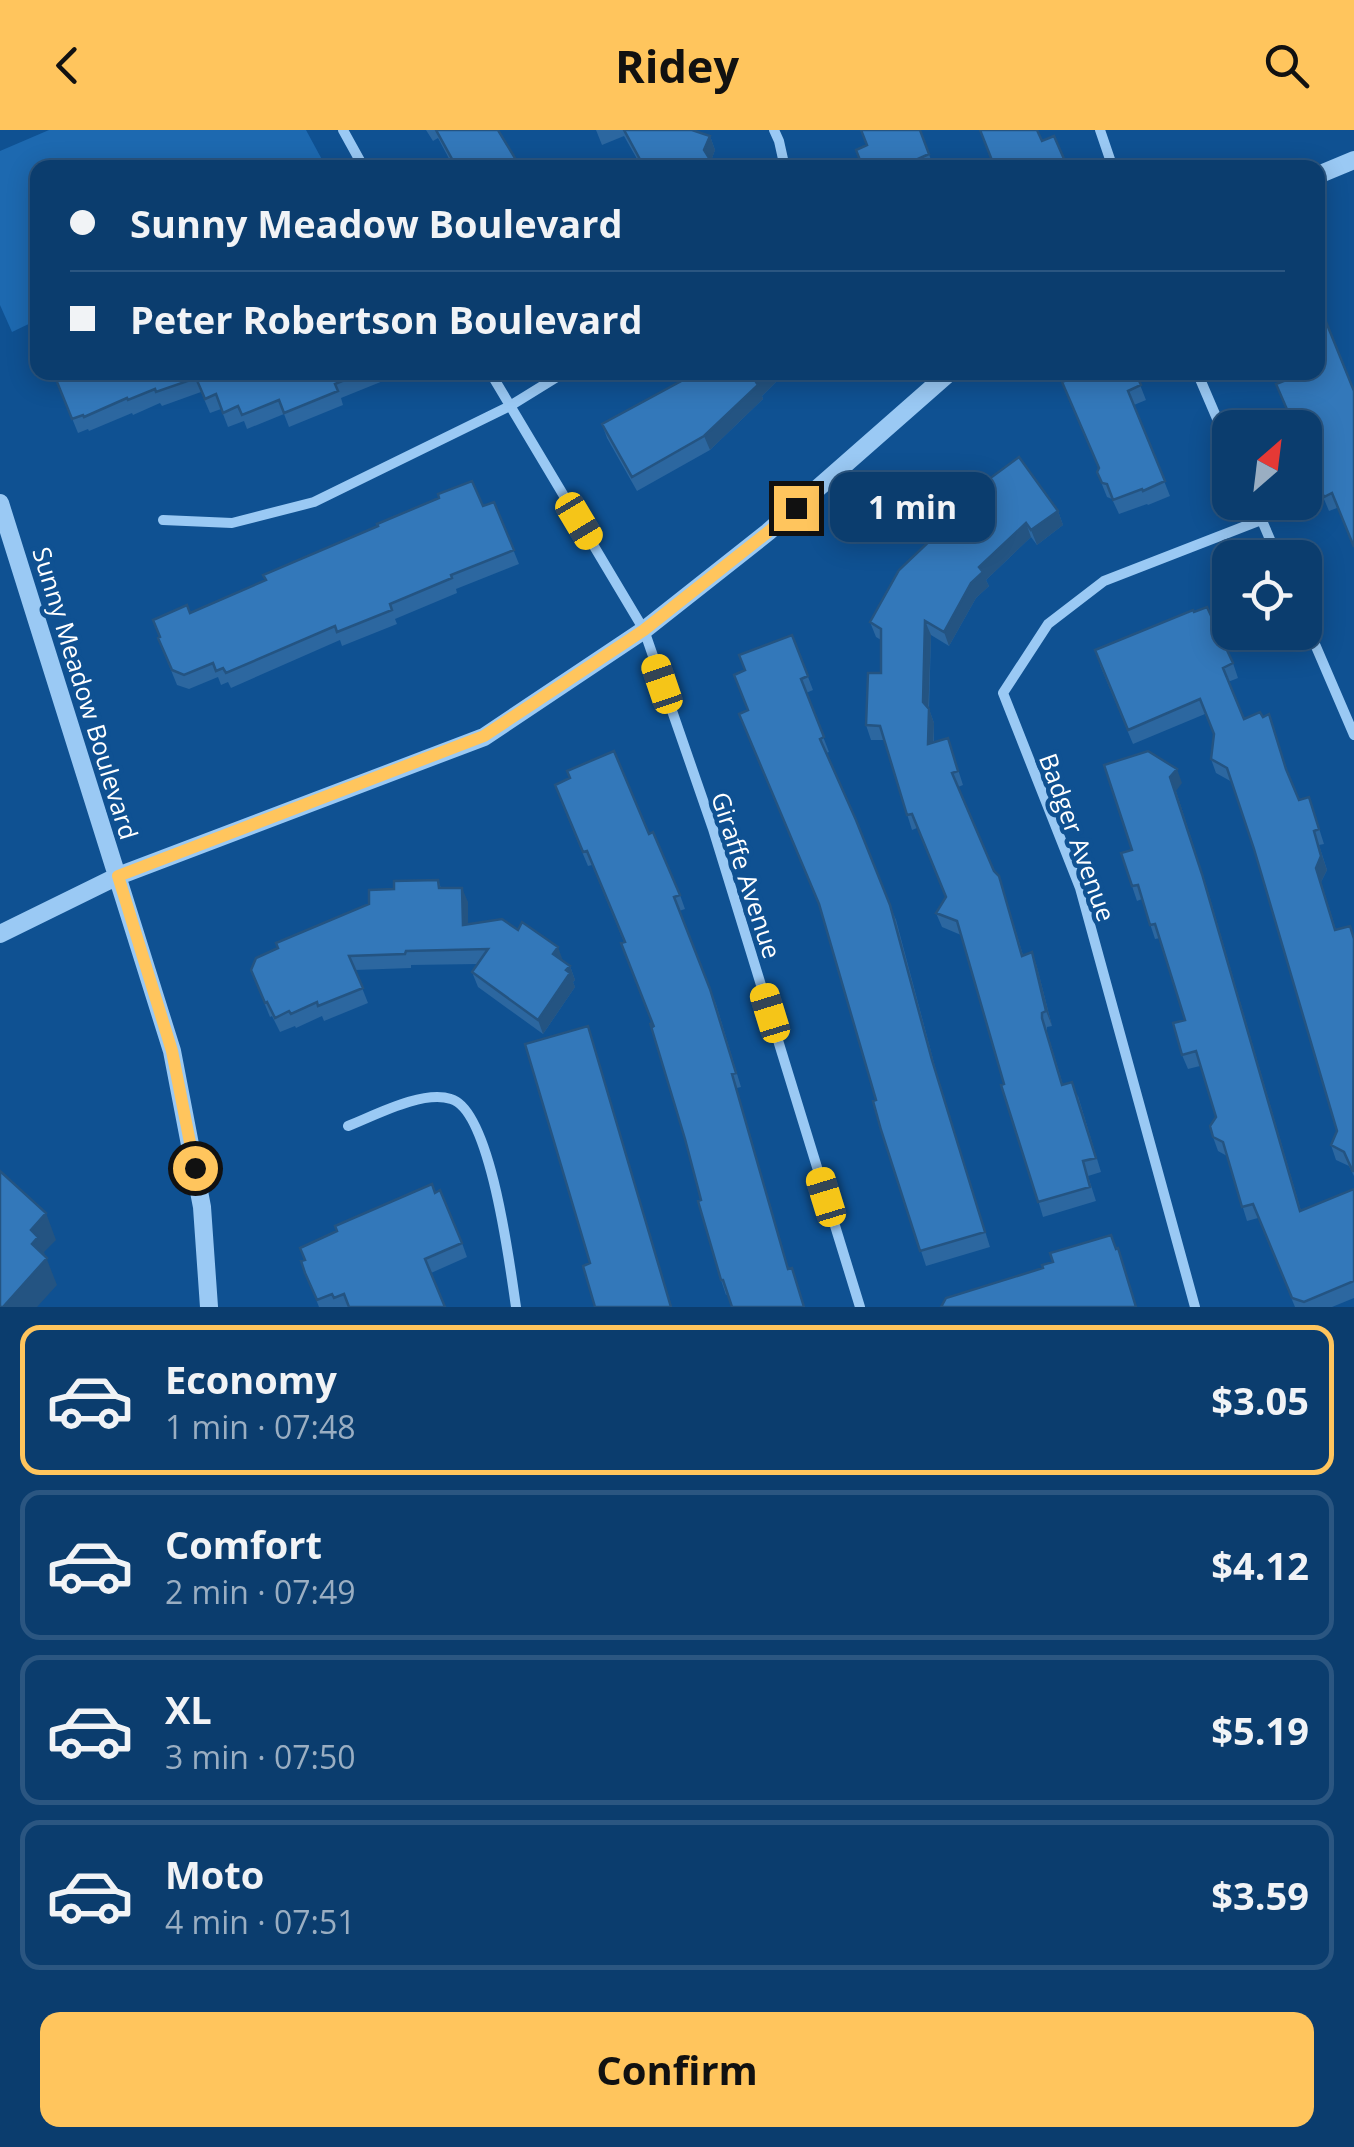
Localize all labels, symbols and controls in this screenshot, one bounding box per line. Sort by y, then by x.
text: Ridey [615,35,739,96]
icon: back [40,38,95,93]
icon: search [1259,38,1314,93]
text: Sunny Meadow Boulevard [130,197,623,249]
text: Peter Robertson Boulevard [130,293,642,345]
north arrow [1212,410,1322,520]
map controls [1212,410,1322,650]
callout: 1 min [831,473,996,543]
text: 1 min [868,485,957,528]
route end [774,486,819,531]
car [551,488,607,554]
button: locate [1212,540,1322,650]
street label: Sunny Meadow Boulevard [25,543,147,843]
car [638,651,686,717]
street label: Badger Avenue [1032,748,1124,926]
street label: Giraffe Avenue [704,787,790,963]
car [747,980,793,1046]
route start [173,1146,218,1191]
car [803,1164,849,1230]
text: Economy [165,1353,337,1405]
icon: car [45,1355,135,1445]
text: $3.05 [1211,1374,1309,1426]
text: 1 min · 07:48 [165,1405,356,1448]
text: Comfort [165,1518,322,1570]
icon: car [45,1520,135,1610]
text: $4.12 [1211,1539,1309,1591]
text: 2 min · 07:49 [165,1570,356,1613]
text: XL [165,1683,212,1735]
icon: car [45,1685,135,1775]
text: $5.19 [1211,1704,1309,1756]
text: 3 min · 07:50 [165,1735,356,1778]
text: Moto [165,1848,264,1900]
icon: car [45,1850,135,1940]
text: $3.59 [1211,1869,1309,1921]
text: 4 min · 07:51 [165,1900,356,1943]
button: Confirm [40,2012,1314,2127]

